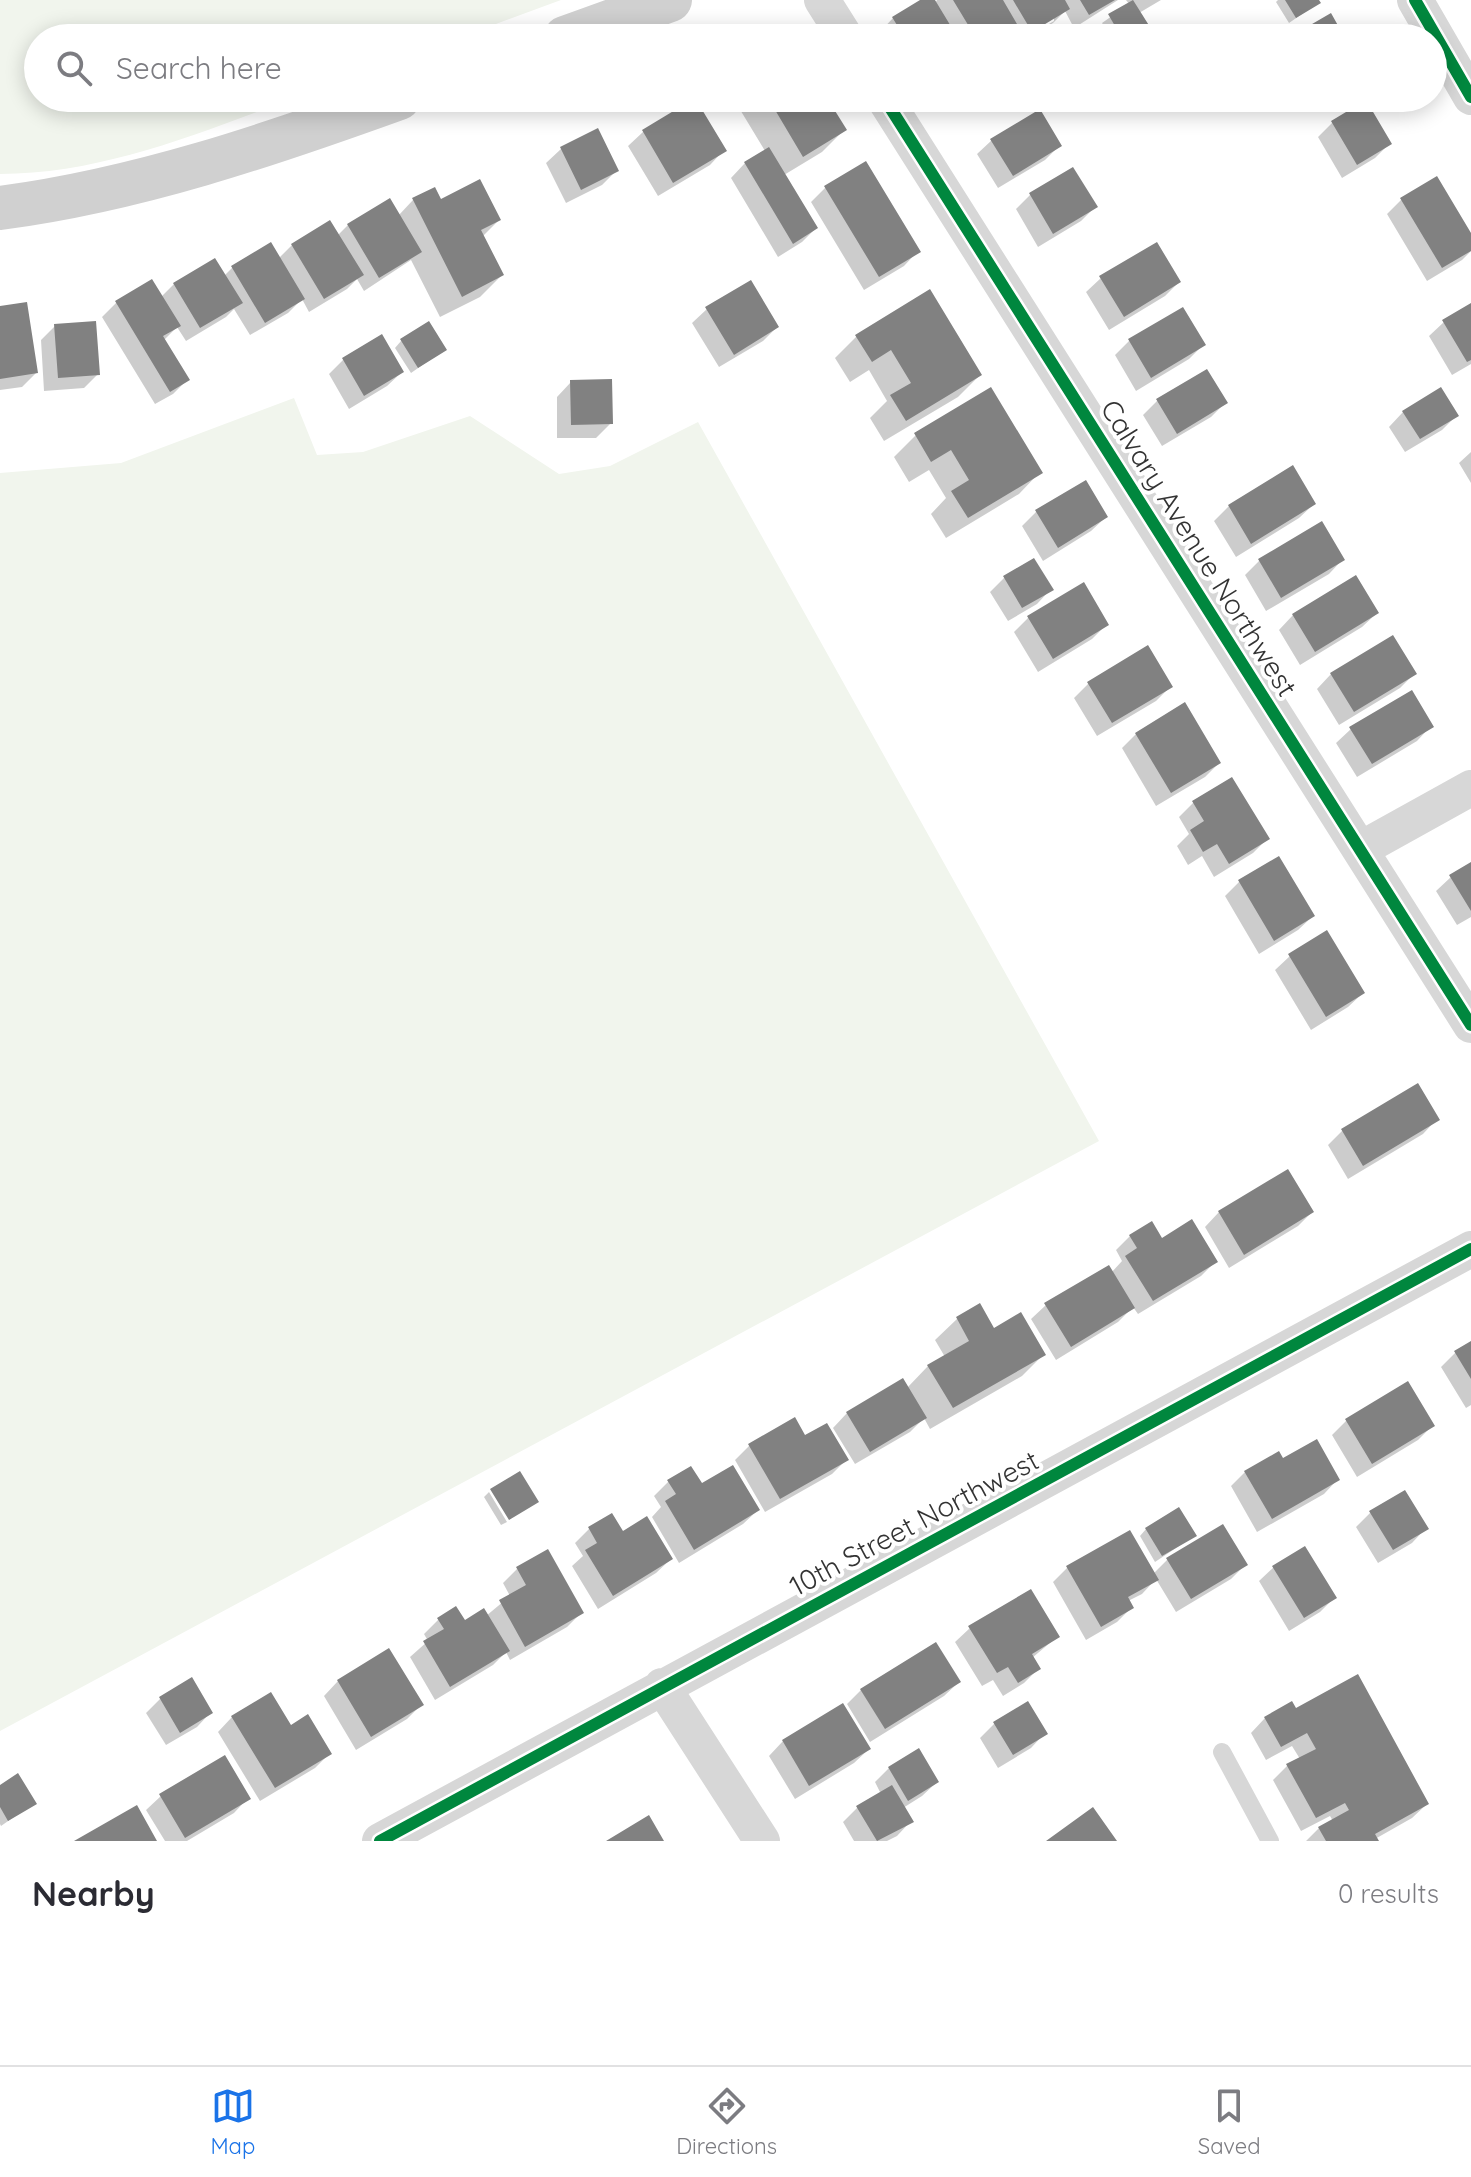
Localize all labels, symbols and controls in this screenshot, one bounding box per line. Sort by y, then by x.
search box [24,24,1447,112]
icon: search [52,46,96,90]
text: Search here [116,49,282,87]
street label: Calvary Avenue Northwest [1094,393,1305,703]
street label: 10th Street Northwest [783,1442,1044,1603]
text: Nearby [32,1872,155,1915]
text: 0 results [1338,1877,1439,1910]
tab: Map [210,2084,255,2160]
tab: Directions [676,2084,777,2160]
tab: Saved [1198,2084,1261,2160]

